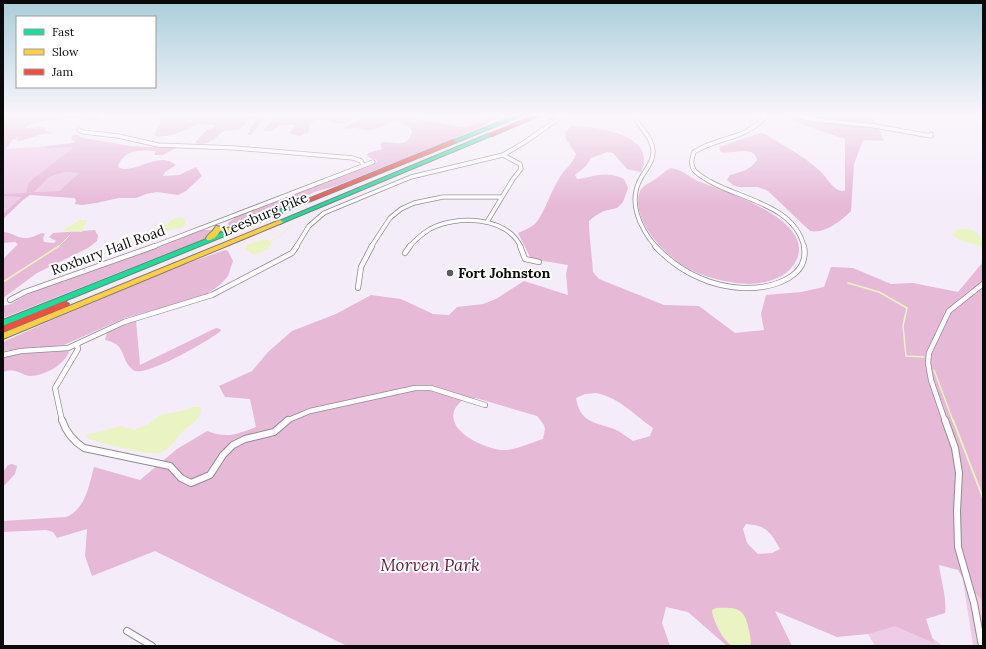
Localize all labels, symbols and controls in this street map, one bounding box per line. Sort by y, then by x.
legend [16,16,156,88]
text: Fast [52,24,75,39]
text: Slow [52,44,79,59]
text: Jam [51,64,73,79]
street label: Leesburg Pike [220,188,311,240]
street label: Roxbury Hall Road [49,221,167,279]
place label: Fort Johnston [458,264,550,282]
marker: Fort Johnston [445,268,455,278]
park label: Morven Park [380,554,480,576]

